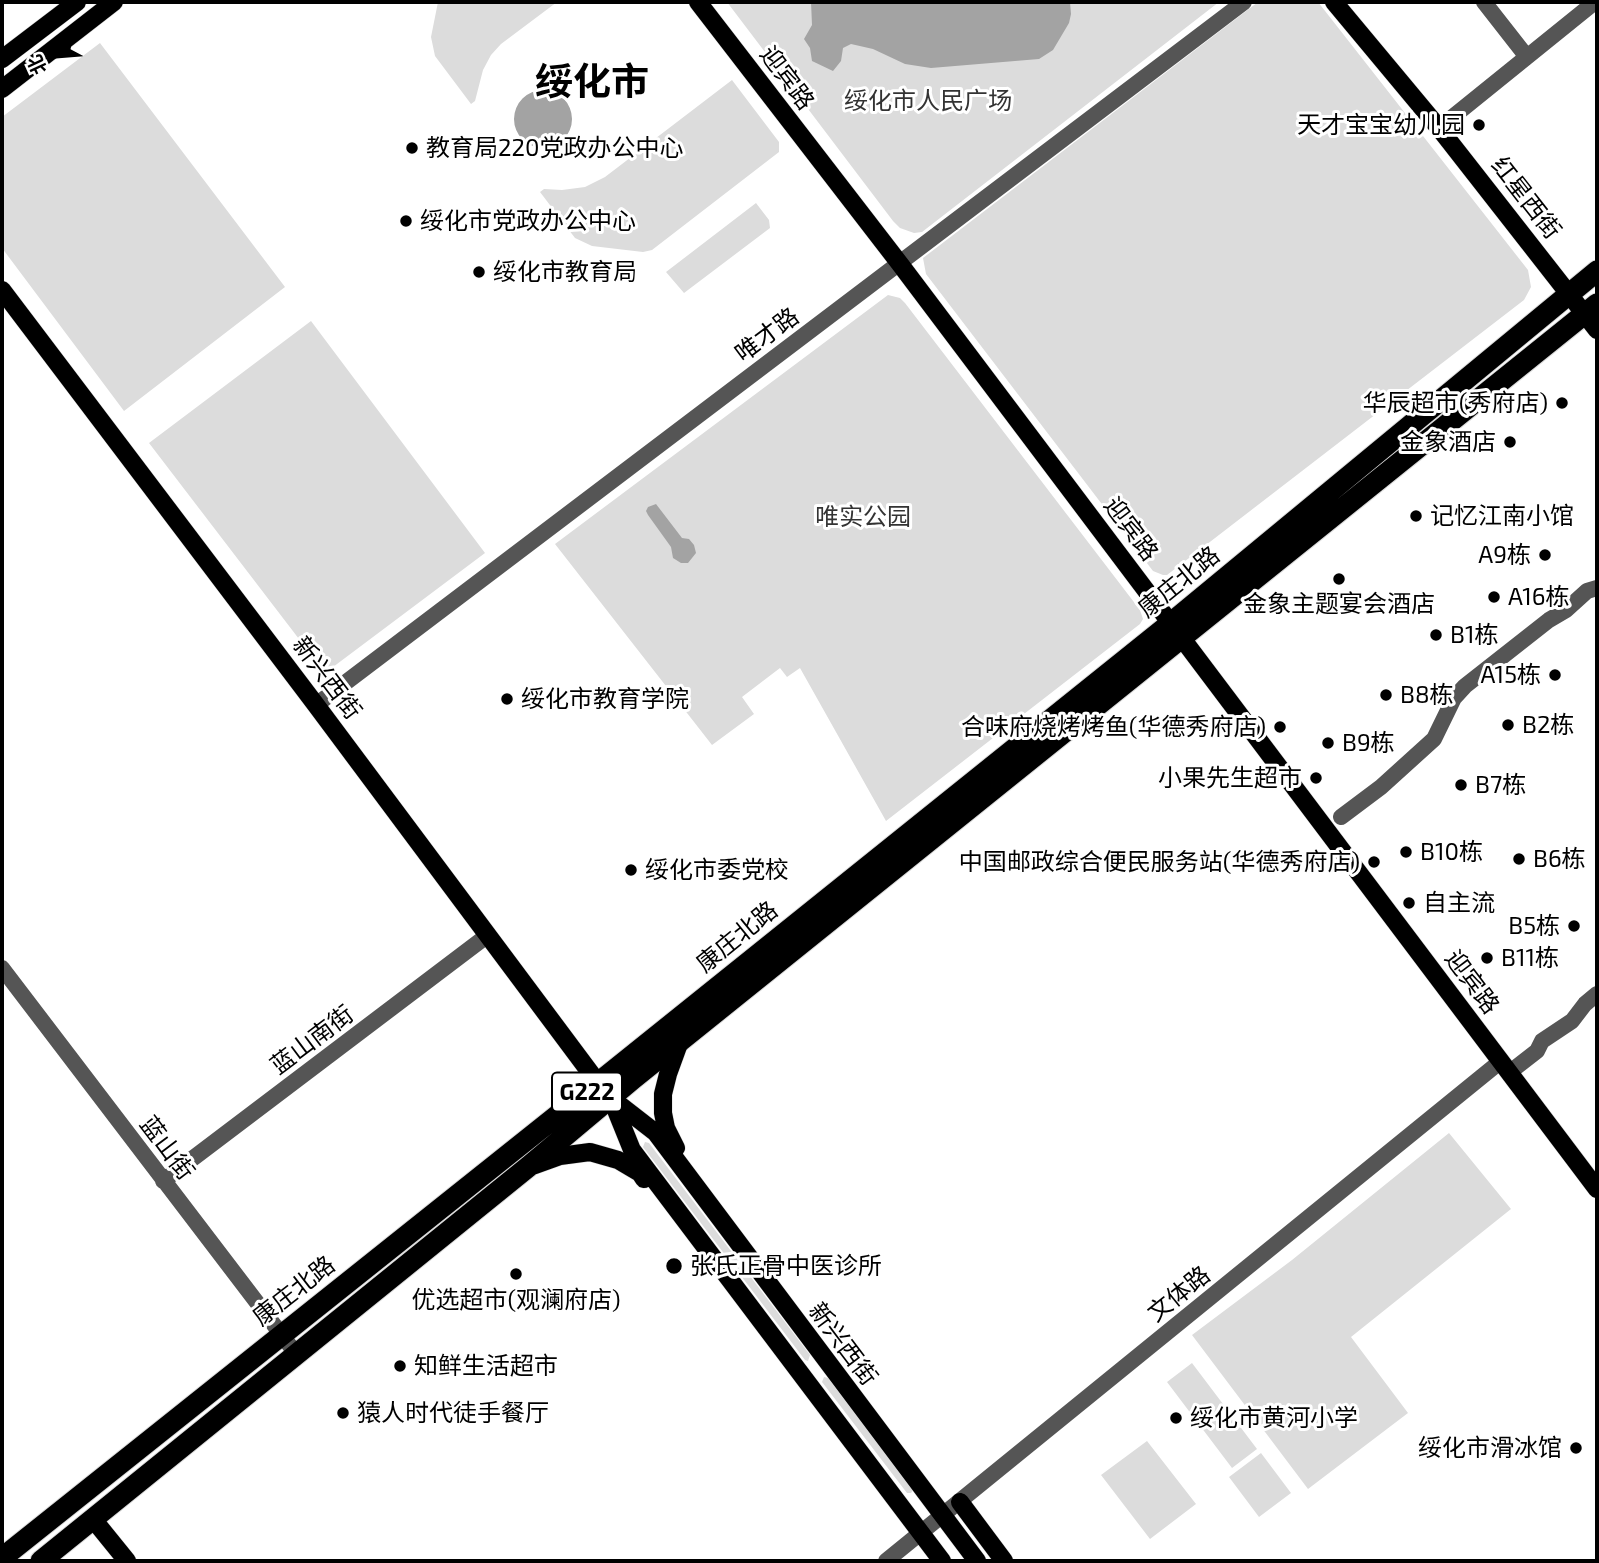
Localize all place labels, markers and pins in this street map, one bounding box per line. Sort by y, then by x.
place label: 天才宝宝幼儿园 [1297,111,1465,139]
marker: 天才宝宝幼儿园 [1471,117,1487,133]
place label: 教育局220党政办公中心 [426,134,683,162]
marker: 教育局220党政办公中心 [404,140,420,156]
place label: 绥化市党政办公中心 [420,207,636,235]
marker: 绥化市党政办公中心 [398,213,414,229]
place label: 绥化市教育局 [493,258,637,286]
marker: 绥化市教育局 [471,264,487,280]
place label: 华辰超市(秀府店) [1363,389,1548,417]
marker: 华辰超市(秀府店) [1554,395,1570,411]
place label: 金象酒店 [1400,428,1496,456]
marker: 金象酒店 [1502,434,1518,450]
place label: 记忆江南小馆 [1430,502,1574,530]
marker: 记忆江南小馆 [1408,508,1424,524]
place label: A9栋 [1478,541,1531,569]
marker: A9栋 [1537,547,1553,563]
marker: 金象主题宴会酒店 [1331,571,1347,587]
place label: A16栋 [1508,583,1569,611]
marker: A16栋 [1486,589,1502,605]
place label: 金象主题宴会酒店 [1243,590,1435,618]
place label: B1栋 [1450,621,1498,649]
marker: B1栋 [1428,627,1444,643]
place label: A15栋 [1480,661,1541,689]
marker: A15栋 [1547,667,1563,683]
place label: B8栋 [1400,681,1453,709]
place label: 绥化市教育学院 [521,685,689,713]
marker: B8栋 [1378,687,1394,703]
marker: 绥化市教育学院 [499,691,515,707]
place label: B2栋 [1522,711,1574,739]
place label: 合味府烧烤烤鱼(华德秀府店) [961,713,1266,741]
marker: B2栋 [1500,717,1516,733]
marker: 合味府烧烤烤鱼(华德秀府店) [1272,719,1288,735]
place label: B9栋 [1342,729,1395,757]
marker: B9栋 [1320,735,1336,751]
place label: 小果先生超市 [1158,764,1302,792]
marker: 小果先生超市 [1308,770,1324,786]
place label: B7栋 [1475,771,1526,799]
marker: B7栋 [1453,777,1469,793]
place label: B10栋 [1420,838,1483,866]
marker: B10栋 [1398,844,1414,860]
place label: B6栋 [1533,845,1586,873]
place label: 中国邮政综合便民服务站(华德秀府店) [959,848,1360,876]
marker: B6栋 [1511,851,1527,867]
marker: 中国邮政综合便民服务站(华德秀府店) [1366,854,1382,870]
place label: 绥化市委党校 [645,856,789,884]
marker: 绥化市委党校 [623,862,639,878]
place label: 自主流 [1423,889,1495,917]
marker: 自主流 [1401,895,1417,911]
place label: B5栋 [1508,912,1560,940]
marker: B5栋 [1566,918,1582,934]
place label: B11栋 [1501,944,1559,972]
marker: B11栋 [1479,950,1495,966]
place label: 张氏正骨中医诊所 [690,1252,882,1280]
marker: 张氏正骨中医诊所 [664,1256,684,1276]
marker: 优选超市(观澜府店) [508,1266,524,1282]
place label: 优选超市(观澜府店) [411,1286,621,1314]
place label: 知鲜生活超市 [414,1352,558,1380]
marker: 知鲜生活超市 [392,1358,408,1374]
place label: 猿人时代徒手餐厅 [357,1399,549,1427]
place label: 绥化市黄河小学 [1190,1404,1358,1432]
marker: 猿人时代徒手餐厅 [335,1405,351,1421]
marker: 绥化市黄河小学 [1168,1410,1184,1426]
place label: 绥化市滑冰馆 [1418,1434,1562,1462]
marker: 绥化市滑冰馆 [1568,1440,1584,1456]

